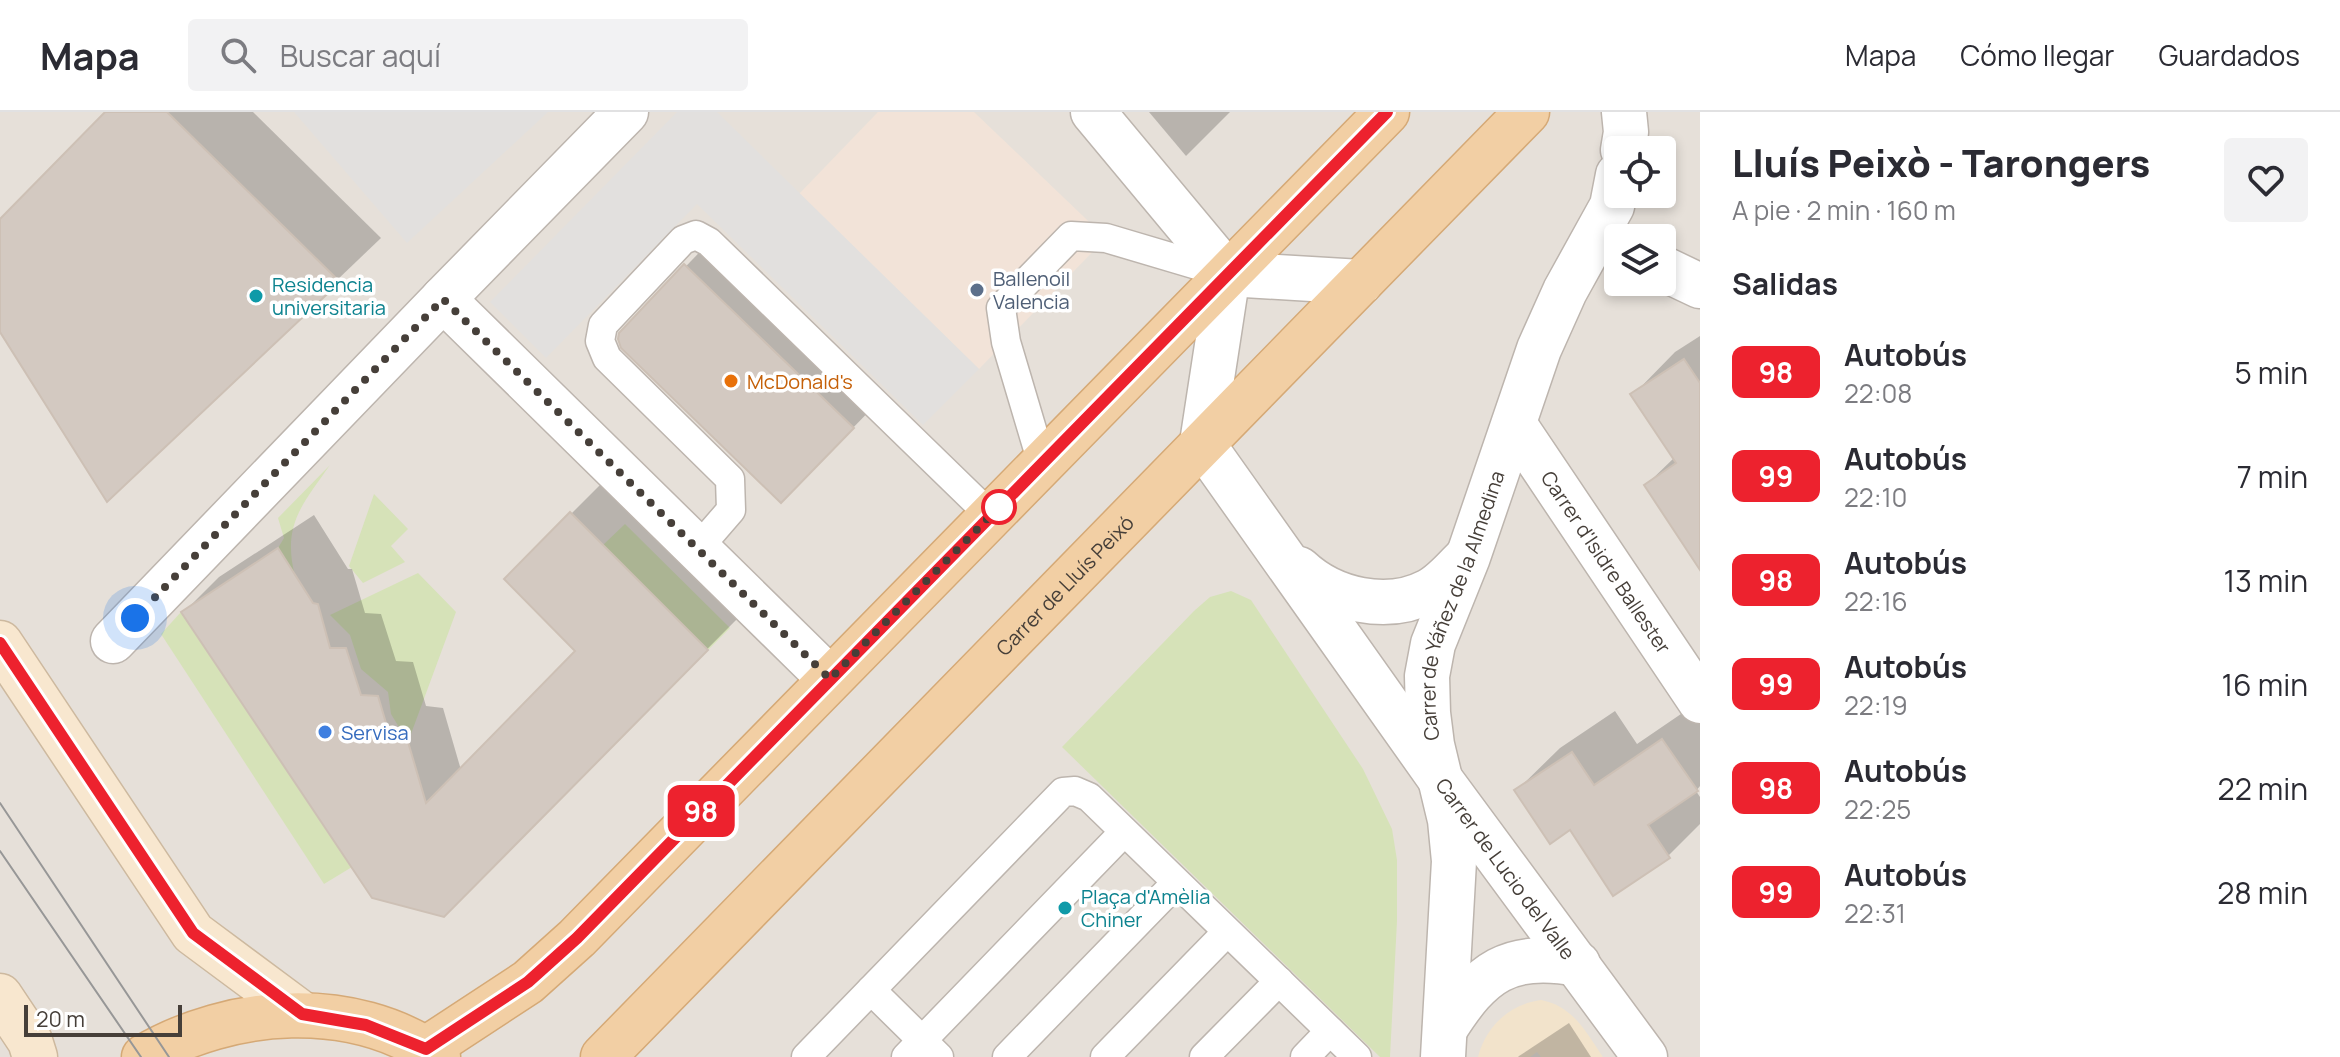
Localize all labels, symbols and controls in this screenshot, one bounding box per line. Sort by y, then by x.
search box [188,19,748,91]
text: Mapa [40,29,140,81]
icon: search [216,33,260,77]
text: Buscar aquí [280,35,441,76]
text: Mapa [1845,36,1916,74]
text: Cómo llegar [1960,36,2114,74]
text: Guardados [2158,36,2300,74]
map controls [1604,136,1676,296]
button: locate [1604,136,1676,208]
text: Lluís Peixò - Tarongers [1732,136,2150,188]
button: heart [2224,138,2308,222]
text: A pie · 2 min · 160 m [1732,192,1956,228]
button: layers [1604,224,1676,296]
text: Salidas [1732,263,1838,304]
place label: Ballenoil Valencia [993,265,1070,315]
place label: Residencia universitaria [272,271,386,321]
marker: Ballenoil Valencia [968,281,986,299]
marker: Residencia universitaria [247,287,265,305]
text: Autobús [1844,334,1967,375]
text: 5 min [2234,352,2308,393]
text: 98 [1759,353,1793,391]
place label: McDonald's [747,368,853,395]
marker: McDonald's [722,372,740,390]
text: 22:08 [1844,375,1912,411]
text: Autobús [1844,438,1967,479]
text: 7 min [2237,456,2308,497]
text: 99 [1759,457,1793,495]
street label: Carrer d'Isidre Ballester [1536,465,1678,658]
street label: Carrer de Yáñez de la Almedina [1413,467,1510,742]
text: 22:10 [1844,479,1907,515]
unlabelled marker [982,490,1016,524]
street label: Carrer de Lluís Peixó [990,509,1139,661]
text: Autobús [1844,542,1967,583]
text: 13 min [2223,560,2308,601]
text: 98 [1759,561,1793,599]
text: 22:16 [1844,583,1908,619]
your location [115,598,155,638]
text: Autobús [1844,646,1967,687]
text: 16 min [2221,664,2308,705]
text: 99 [1759,665,1793,703]
text: 22:19 [1844,687,1908,723]
place label: Servisa [341,719,409,746]
marker: Servisa [316,723,334,741]
text: Autobús [1844,750,1967,791]
text: 22 min [2218,768,2308,809]
text: 98 [1759,769,1793,807]
street label: Carrer de Lucio del Valle [1430,772,1582,965]
line badge: 98 [665,785,737,837]
text: 22:25 [1844,791,1911,827]
text: 98 [684,792,718,830]
text: Autobús [1844,854,1967,895]
text: 28 min [2217,872,2308,913]
text: 99 [1759,873,1793,911]
place label: Plaça d'Amèlia Chiner [1081,883,1210,933]
text: 22:31 [1844,895,1906,931]
marker: Plaça d'Amèlia Chiner [1056,899,1074,917]
scale bar [24,1001,182,1037]
text: 20 m [36,1004,85,1034]

